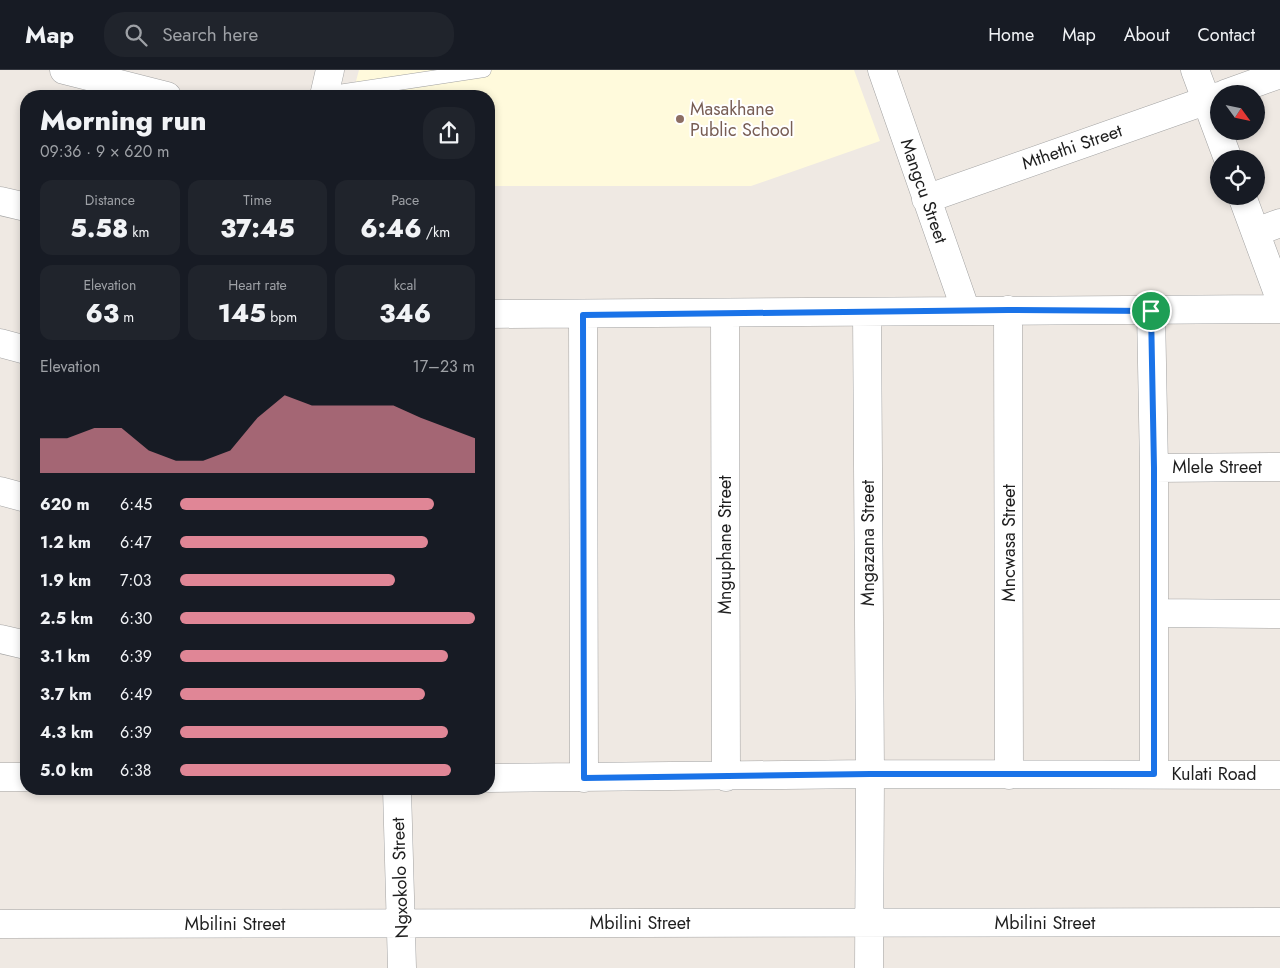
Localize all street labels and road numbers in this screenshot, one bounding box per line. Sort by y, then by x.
street label: Mthethi Street [1018,117,1126,176]
street label: Mangcu Street [894,135,954,248]
street label: Mlele Street [1172,454,1263,480]
street label: Mnguphane Street [712,475,738,615]
street label: Mngazana Street [855,479,881,606]
street label: Mncwasa Street [996,483,1022,602]
street label: Kulati Road [1171,761,1257,787]
street label: Ngxokolo Street [385,816,415,939]
street label: Mbilini Street [590,910,691,936]
street label: Mbilini Street [995,910,1096,936]
street label: Mbilini Street [185,911,286,937]

